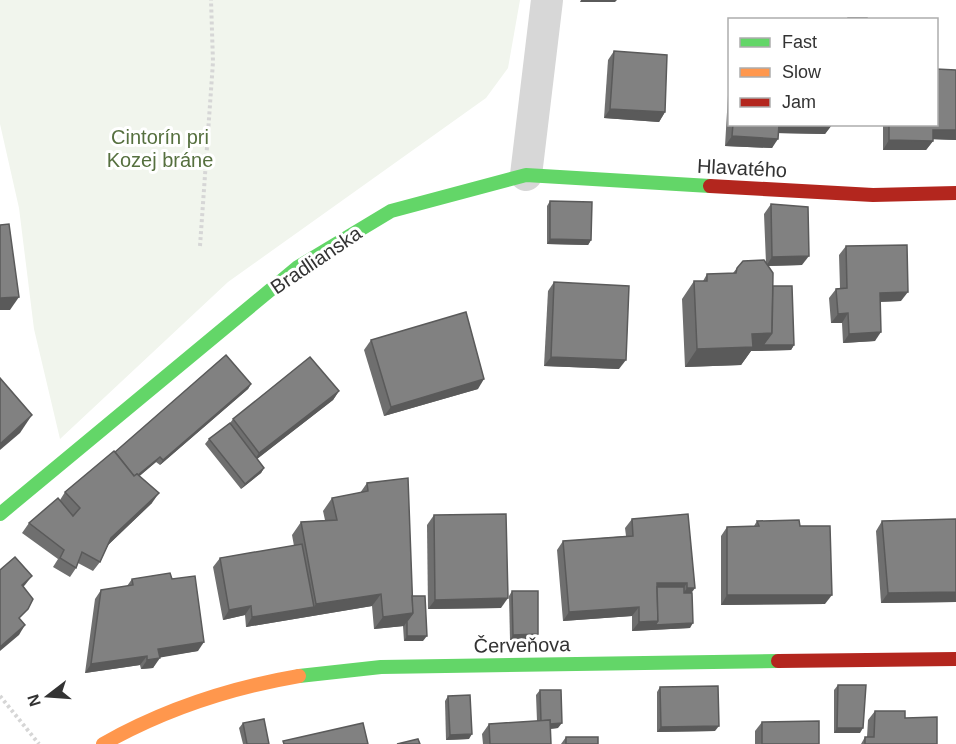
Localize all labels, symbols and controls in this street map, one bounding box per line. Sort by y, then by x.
legend [728,18,938,126]
text: Fast [782,32,817,52]
text: Slow [782,62,822,82]
text: Jam [782,92,816,112]
park label: Cintorín pri Kozej bráne [107,126,213,171]
street label: Hlavatého [696,155,788,181]
street label: Bradlianska [267,221,366,298]
street label: Červeňova [473,633,571,657]
north arrow [18,666,78,726]
text: N [24,692,44,708]

